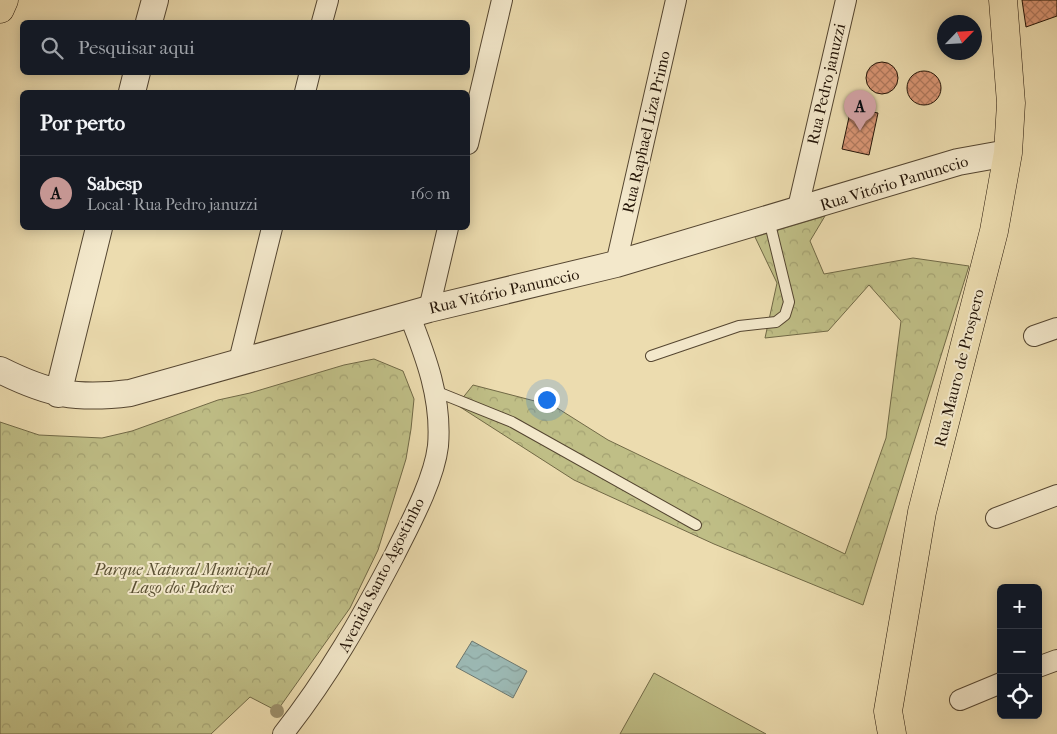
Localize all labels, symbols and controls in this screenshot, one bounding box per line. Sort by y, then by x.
north arrow [937,15,982,60]
search box [20,20,470,75]
street label: Rua Pedro januzzi [803,21,849,147]
icon: search [38,34,66,62]
text: Pesquisar aqui [78,37,195,59]
street label: Rua Raphael Liza Primo [618,49,674,215]
pin: A [844,90,876,131]
text: Por perto [40,111,125,135]
street label: Rua Vitório Panunccio [818,151,970,215]
text: Sabesp [87,173,142,195]
text: A [51,184,61,203]
text: 160 m [410,184,450,203]
text: Local · Rua Pedro januzzi [87,195,258,214]
street label: Rua Vitório Panunccio [427,264,581,318]
street label: Rua Mauro de Prospero [930,287,988,449]
your location [534,387,560,413]
street label: Avenida Santo Agostinho [333,495,428,656]
park label: Parque Natural Municipal Lago dos Padres [93,560,272,597]
map controls [997,584,1042,719]
button: + [997,584,1042,629]
button: − [997,629,1042,674]
button: locate [997,674,1042,719]

